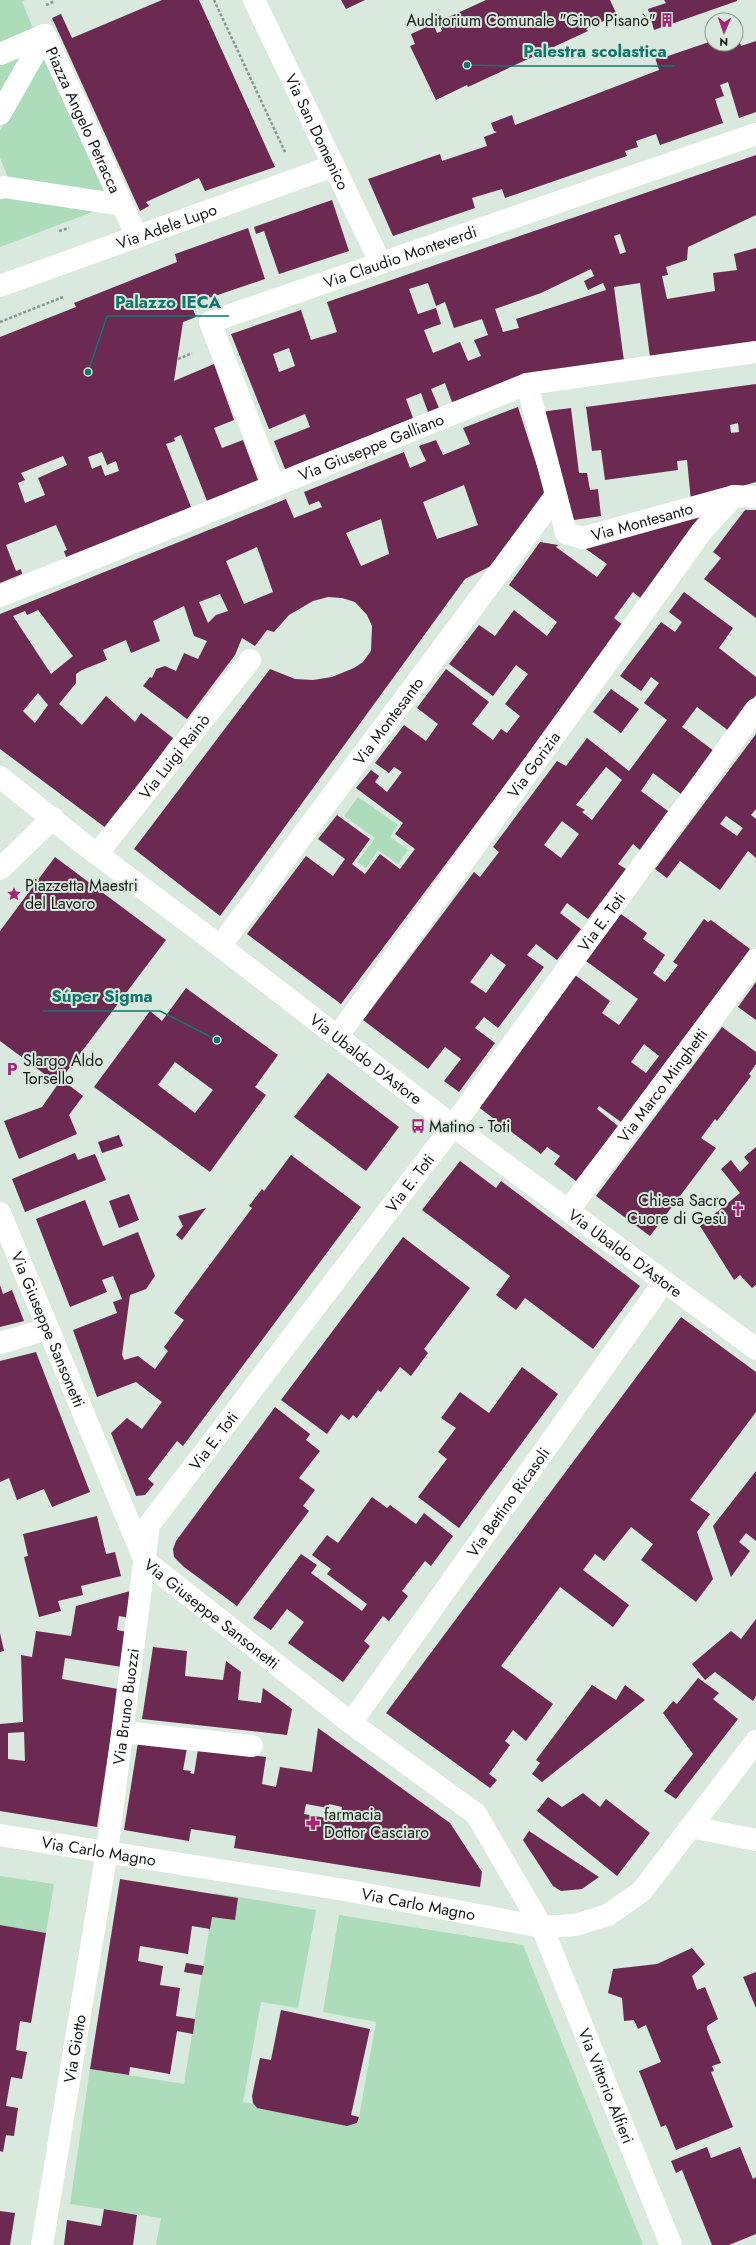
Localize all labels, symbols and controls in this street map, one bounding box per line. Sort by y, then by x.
place label: Auditorium Comunale "Gino Pisanò" [406,9,656,32]
building icon: Auditorium Comunale "Gino Pisanò" [659,12,675,28]
north arrow [704,12,744,52]
text: N [719,34,728,50]
callout: Palestra scolastica [515,37,675,66]
text: Palestra scolastica [523,39,667,63]
street label: Piazza Angelo Petracca [40,43,127,197]
street label: Via San Domenico [280,70,355,194]
street label: Via Adele Lupo [113,197,220,255]
street label: Via Claudio Monteverdi [320,220,480,294]
callout: Palazzo IECA [107,287,229,316]
text: Palazzo IECA [115,290,221,314]
street label: Via Giuseppe Galliano [295,407,447,486]
street label: Via Montesanto [588,496,696,546]
street label: Via Montesanto [348,672,429,770]
street label: Via Luigi Rainò [133,709,215,804]
street label: Via Gorizia [502,726,566,803]
place label: Piazzetta Maestri del Lavoro [25,874,138,915]
place icon: Piazzetta Maestri del Lavoro [6,886,22,902]
street label: Via E. Toti [572,887,631,956]
callout: Súper Sigma [43,982,160,1011]
text: Súper Sigma [51,984,153,1008]
street label: Via Ubaldo D'Astore [305,1008,427,1110]
street label: Via Marco Minghetti [612,1023,713,1147]
place label: Slargo Aldo Torsello [23,1049,103,1090]
parking icon: Slargo Aldo Torsello [4,1061,20,1077]
place label: Matino - Toti [429,1115,510,1138]
bus stop icon: Matino - Toti [410,1118,426,1134]
street label: Via E. Toti [380,1149,439,1217]
place label: Chiesa Sacro Cuore di Gesù [627,1189,727,1230]
church icon: Chiesa Sacro Cuore di Gesù [730,1201,746,1217]
street label: Via Ubaldo D'Astore [564,1203,687,1303]
street label: Via Giuseppe Sansonetti [6,1248,91,1411]
street label: Via E. Toti [183,1407,243,1475]
street label: Via Bettino Ricasoli [461,1442,555,1562]
street label: Via Giuseppe Sansonetti [139,1553,285,1674]
street label: Via Bruno Buozzi [107,1647,145,1766]
place label: farmacia Dottor Casciaro [324,1803,429,1844]
pharmacy icon: farmacia Dottor Casciaro [305,1815,321,1831]
street label: Via Carlo Magno [40,1830,158,1871]
street label: Via Carlo Magno [359,1882,478,1926]
street label: Via Giotto [57,2012,91,2085]
street label: Via Vittorio Alfieri [573,2025,640,2147]

